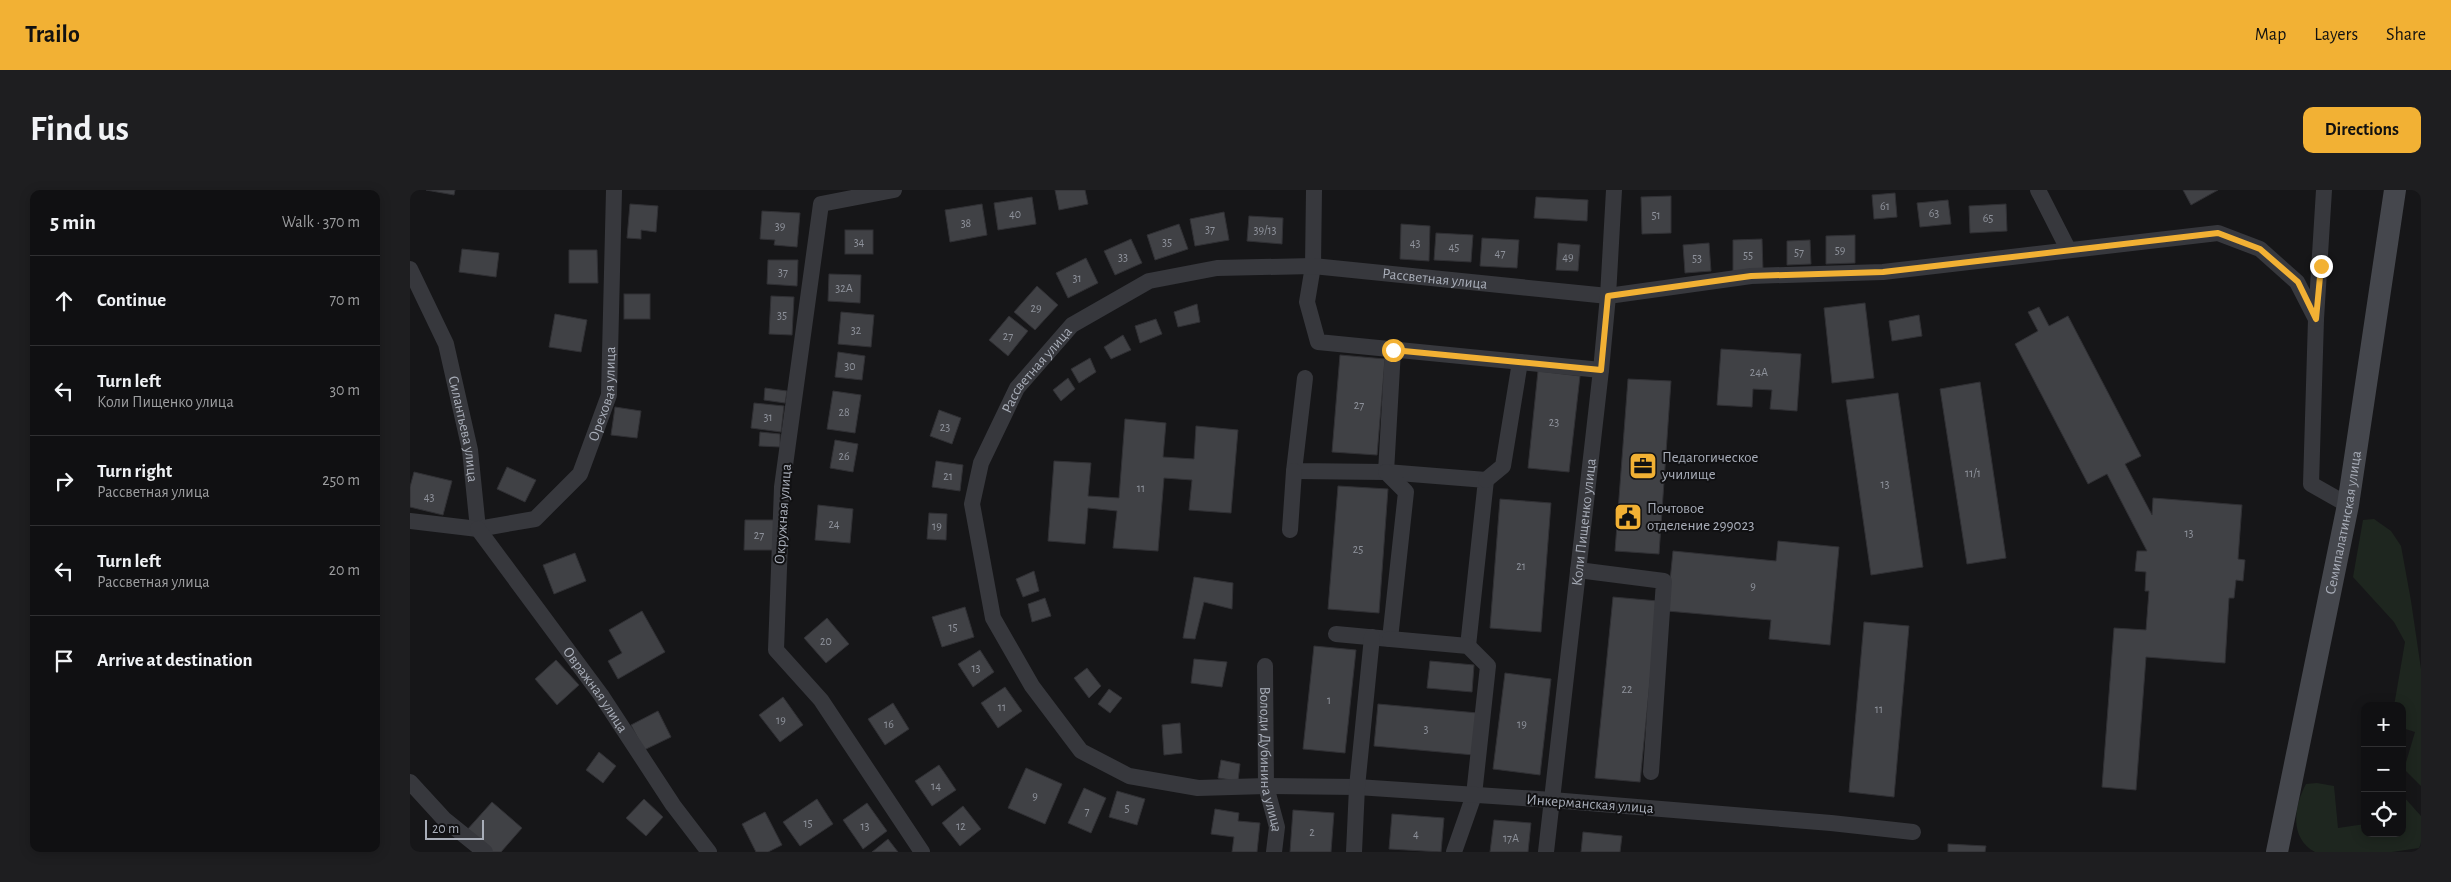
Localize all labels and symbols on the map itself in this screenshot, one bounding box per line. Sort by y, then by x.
house number: 61 [1880,200,1890,212]
house number: 63 [1929,207,1939,219]
house number: 40 [1009,208,1021,220]
house number: 51 [1651,209,1661,221]
house number: 65 [1983,212,1993,224]
house number: 38 [961,217,972,229]
house number: 39 [775,220,786,232]
house number: 37 [1205,223,1215,235]
house number: 39/13 [1253,224,1277,236]
house number: 34 [854,236,865,248]
house number: 35 [1162,236,1172,248]
house number: 43 [1410,237,1420,249]
house number: 45 [1449,241,1459,253]
house number: 59 [1835,244,1846,256]
house number: 57 [1794,246,1804,258]
house number: 47 [1495,247,1505,259]
house number: 55 [1743,249,1753,261]
house number: 33 [1118,251,1128,263]
house number: 49 [1562,251,1574,263]
house number: 53 [1692,252,1702,264]
route end [2310,255,2333,278]
house number: 37 [778,266,788,278]
street label: Рассветная улица [1382,266,1488,291]
house number: 31 [1072,272,1082,284]
house number: 32А [835,282,853,294]
house number: 29 [1030,302,1042,314]
house number: 35 [777,309,787,321]
house number: 32 [851,324,862,336]
street label: Рассветная улица [999,324,1075,415]
house number: 27 [1003,330,1013,342]
route start [1382,339,1405,362]
street label: Ореховая улица [585,346,618,443]
house number: 30 [844,360,856,372]
house number: 24А [1750,366,1768,378]
street label: Силантьева улица [446,374,481,483]
house number: 27 [1354,399,1364,411]
house number: 28 [838,406,850,418]
house number: 31 [763,411,773,423]
house number: 23 [1549,416,1559,428]
house number: 23 [940,421,950,433]
house number: 26 [838,450,850,462]
place label: Педагогическое училище [1661,450,1759,482]
street label: Семипалатинская улица [2322,450,2364,596]
office icon: Педагогическое училище [1628,451,1658,481]
street label: Коли Пищенко улица [1569,457,1598,587]
street label: Окружная улица [772,463,794,565]
house number: 11/1 [1965,467,1981,479]
house number: 21 [943,470,953,482]
house number: 13 [1880,478,1890,490]
house number: 11 [1137,482,1145,494]
house number: 43 [424,491,434,503]
place label: Почтовое отделение 299023 [1647,501,1755,533]
public building icon: Почтовое отделение 299023 [1613,502,1643,532]
house number: 24 [828,518,840,530]
house number: 19 [932,520,942,532]
house number: 13 [2184,527,2194,539]
house number: 27 [754,529,764,541]
house number: 25 [1353,543,1363,555]
house number: 21 [1516,560,1526,572]
house number: 9 [1750,580,1756,592]
house number: 15 [948,621,958,633]
house number: 20 [820,635,832,647]
street label: Овражная улица [560,644,631,735]
house number: 13 [971,662,981,674]
house number: 22 [1622,683,1633,695]
street label: Володи Дубинина улица [1258,686,1285,833]
house number: 1 [1327,694,1331,706]
house number: 11 [998,701,1006,713]
house number: 11 [1875,703,1883,715]
house number: 19 [776,714,786,726]
house number: 16 [884,718,894,730]
house number: 19 [1517,718,1527,730]
house number: 3 [1424,723,1429,735]
house number: 14 [931,780,941,792]
house number: 9 [1032,790,1038,802]
street label: Инкерманская улица [1526,792,1654,816]
house number: 5 [1124,802,1130,814]
house number: 7 [1084,805,1090,817]
scale bar [425,817,484,840]
house number: 15 [803,817,813,829]
house number: 13 [860,820,870,832]
house number: 12 [956,820,966,832]
house number: 2 [1309,826,1315,838]
house number: 4 [1413,828,1419,840]
house number: 17А [1503,832,1519,844]

